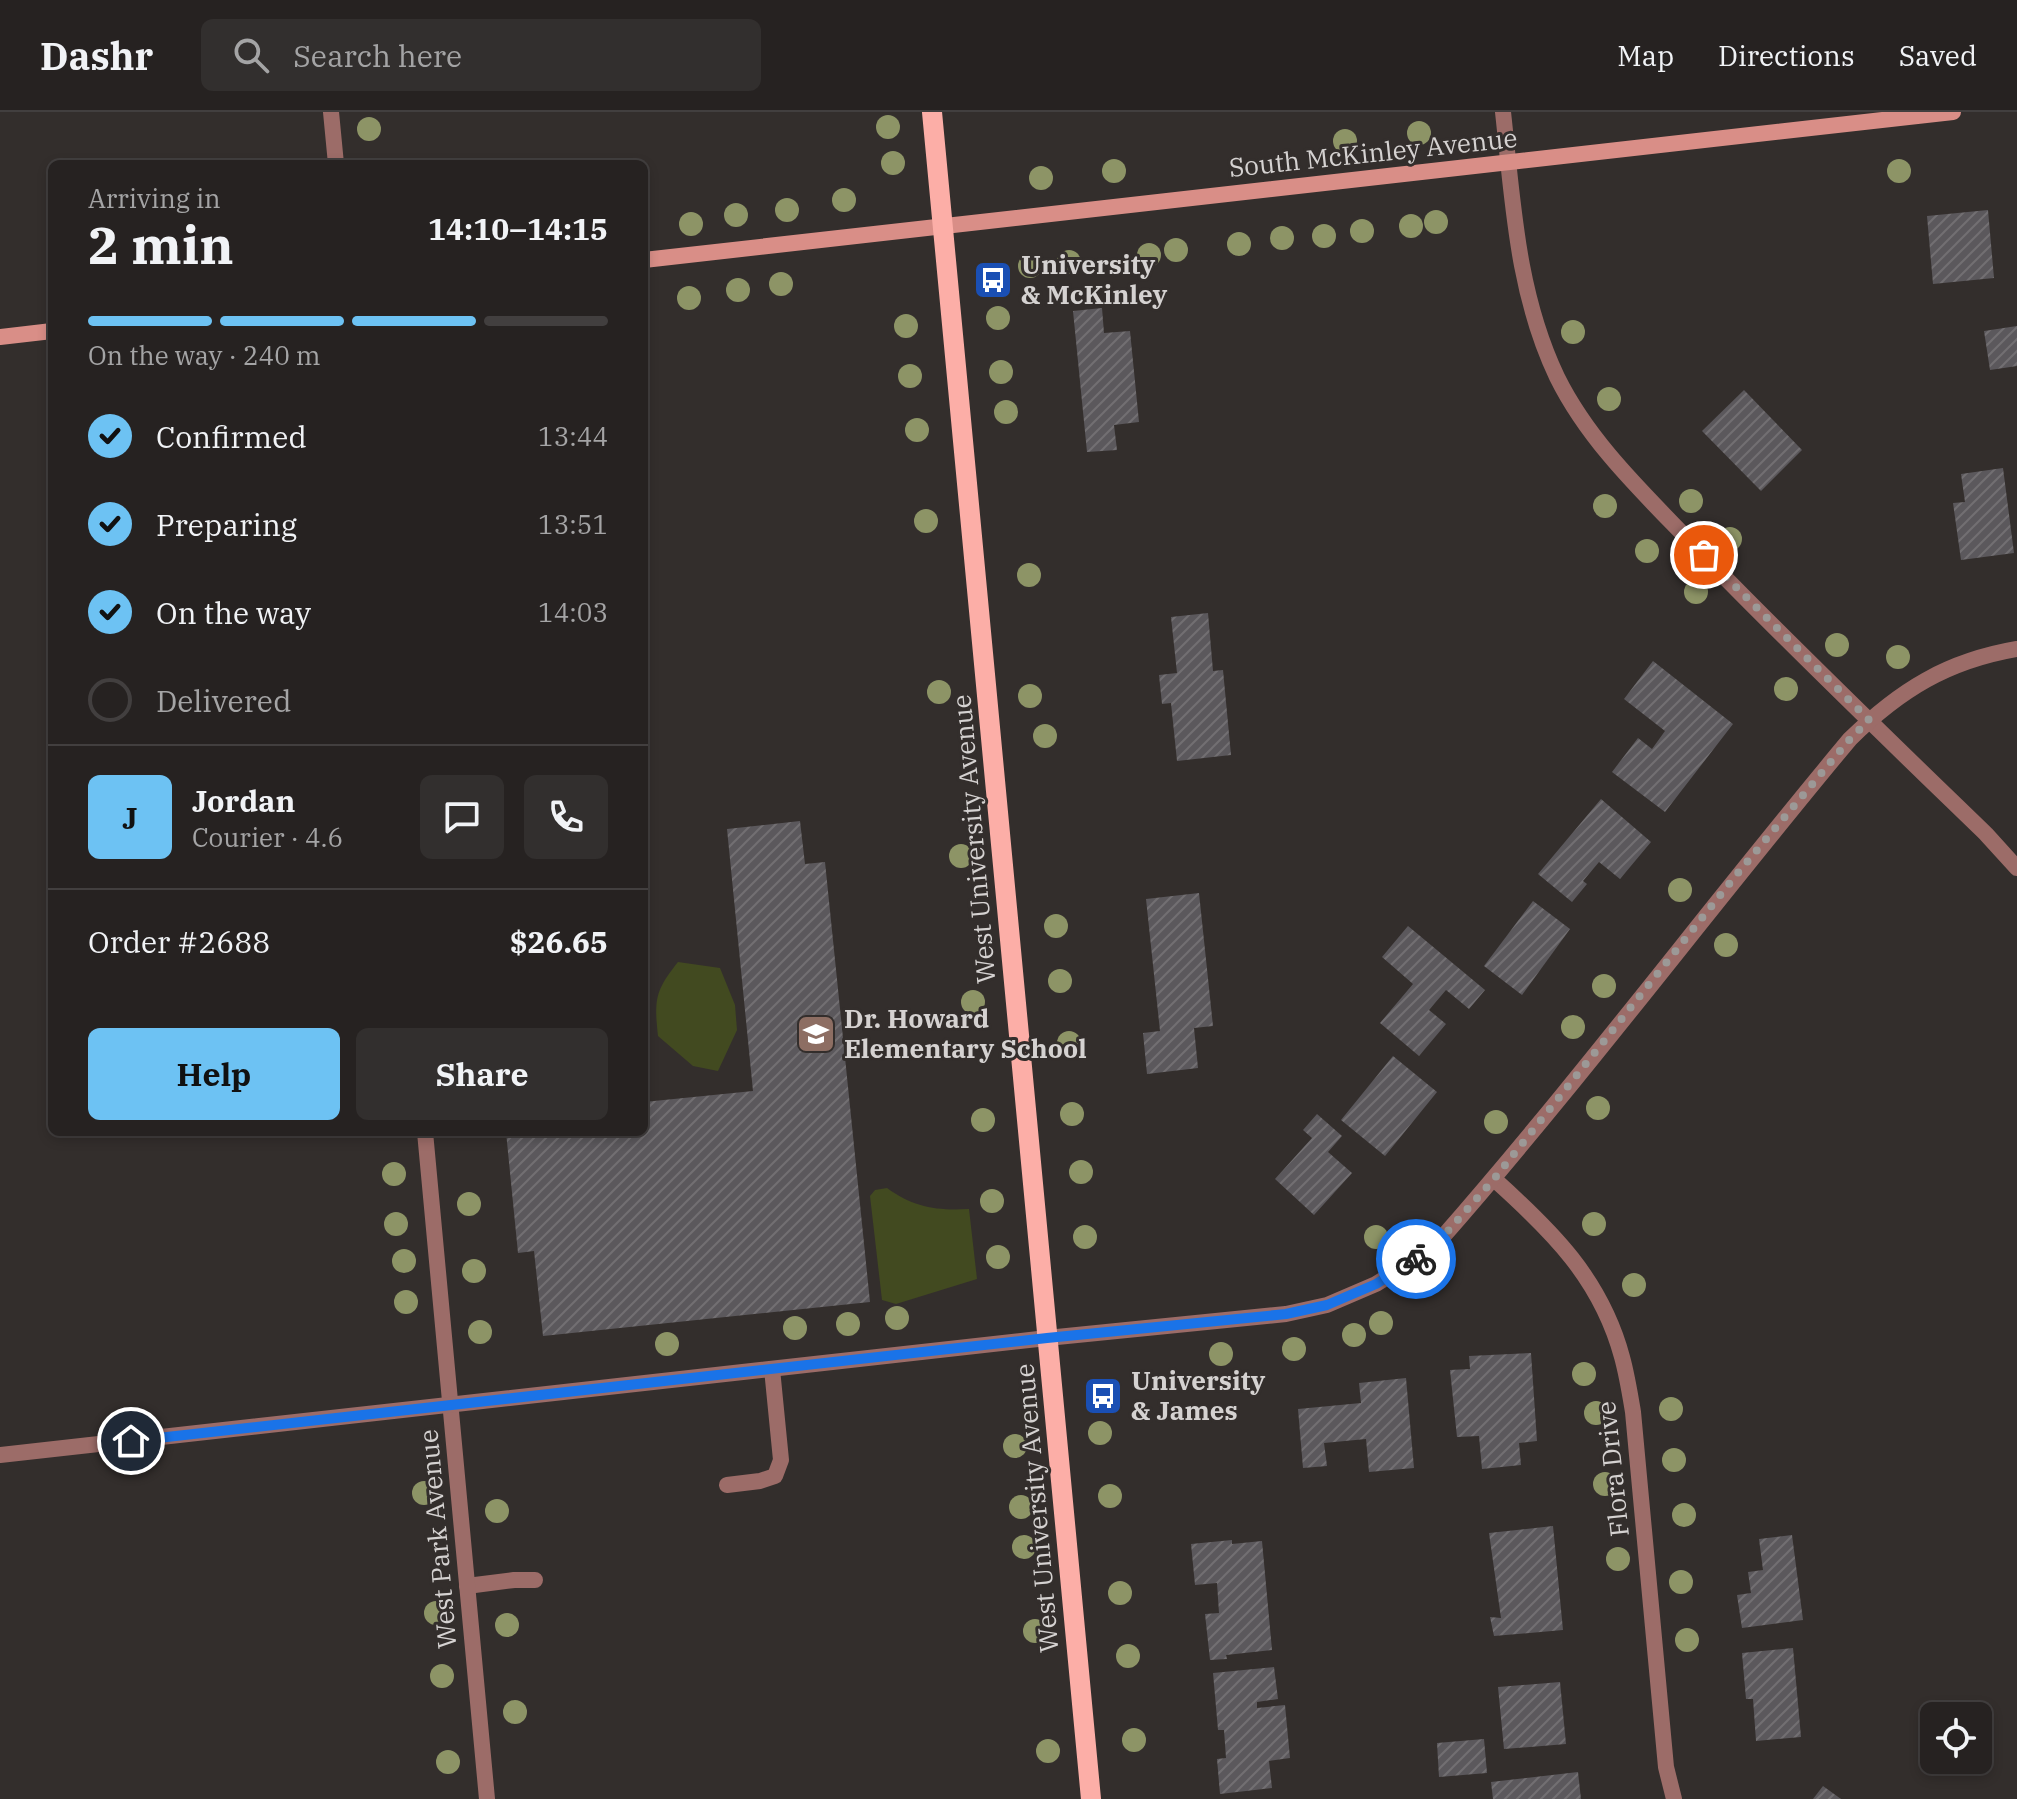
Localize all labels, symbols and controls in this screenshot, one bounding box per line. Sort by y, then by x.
search box [201,19,761,91]
text: Dashr [40,31,153,80]
icon: search [229,33,273,77]
text: Search here [293,36,462,75]
text: Map [1617,37,1674,74]
text: Directions [1718,37,1855,74]
text: Saved [1899,37,1977,74]
street label: South McKinley Avenue [1227,120,1519,184]
text: Arriving in [88,181,221,215]
text: 14:10–14:15 [428,209,608,248]
text: 2 min [88,211,234,278]
place label: University & McKinley [1021,247,1167,311]
bus stop icon: University & McKinley [972,259,1014,301]
text: On the way · 240 m [88,338,321,372]
icon: check [88,414,132,458]
text: Confirmed [156,417,307,456]
text: 13:44 [538,419,608,453]
icon: check [88,502,132,546]
text: Preparing [156,505,297,544]
text: 13:51 [538,507,608,541]
pin [1670,521,1738,589]
icon: bag [1682,533,1726,577]
icon: check [88,590,132,634]
text: On the way [156,593,311,632]
text: 14:03 [538,595,608,629]
text: Delivered [156,681,291,720]
street label: West University Avenue [943,693,1003,985]
button: chat [420,775,504,859]
button: phone [524,775,608,859]
text: Jordan [192,781,295,820]
text: J [122,798,138,837]
text: Courier · 4.6 [192,820,343,854]
text: Order #2688 [88,922,270,961]
text: $26.65 [510,922,608,961]
place label: Dr. Howard Elementary School [844,1001,1087,1065]
school or university icon: Dr. Howard Elementary School [795,1013,837,1055]
button: Help [88,1028,340,1120]
button: Share [356,1028,608,1120]
courier [1376,1219,1456,1299]
icon: bike [1394,1237,1438,1281]
street label: West University Avenue [1006,1362,1066,1654]
place label: University & James [1131,1363,1265,1427]
bus stop icon: University & James [1082,1375,1124,1417]
street label: Flora Drive [1588,1400,1636,1539]
pin [97,1407,165,1475]
icon: home [109,1419,153,1463]
street label: West Park Avenue [410,1428,464,1650]
map controls [1920,1702,1992,1774]
button: locate [1920,1702,1992,1774]

